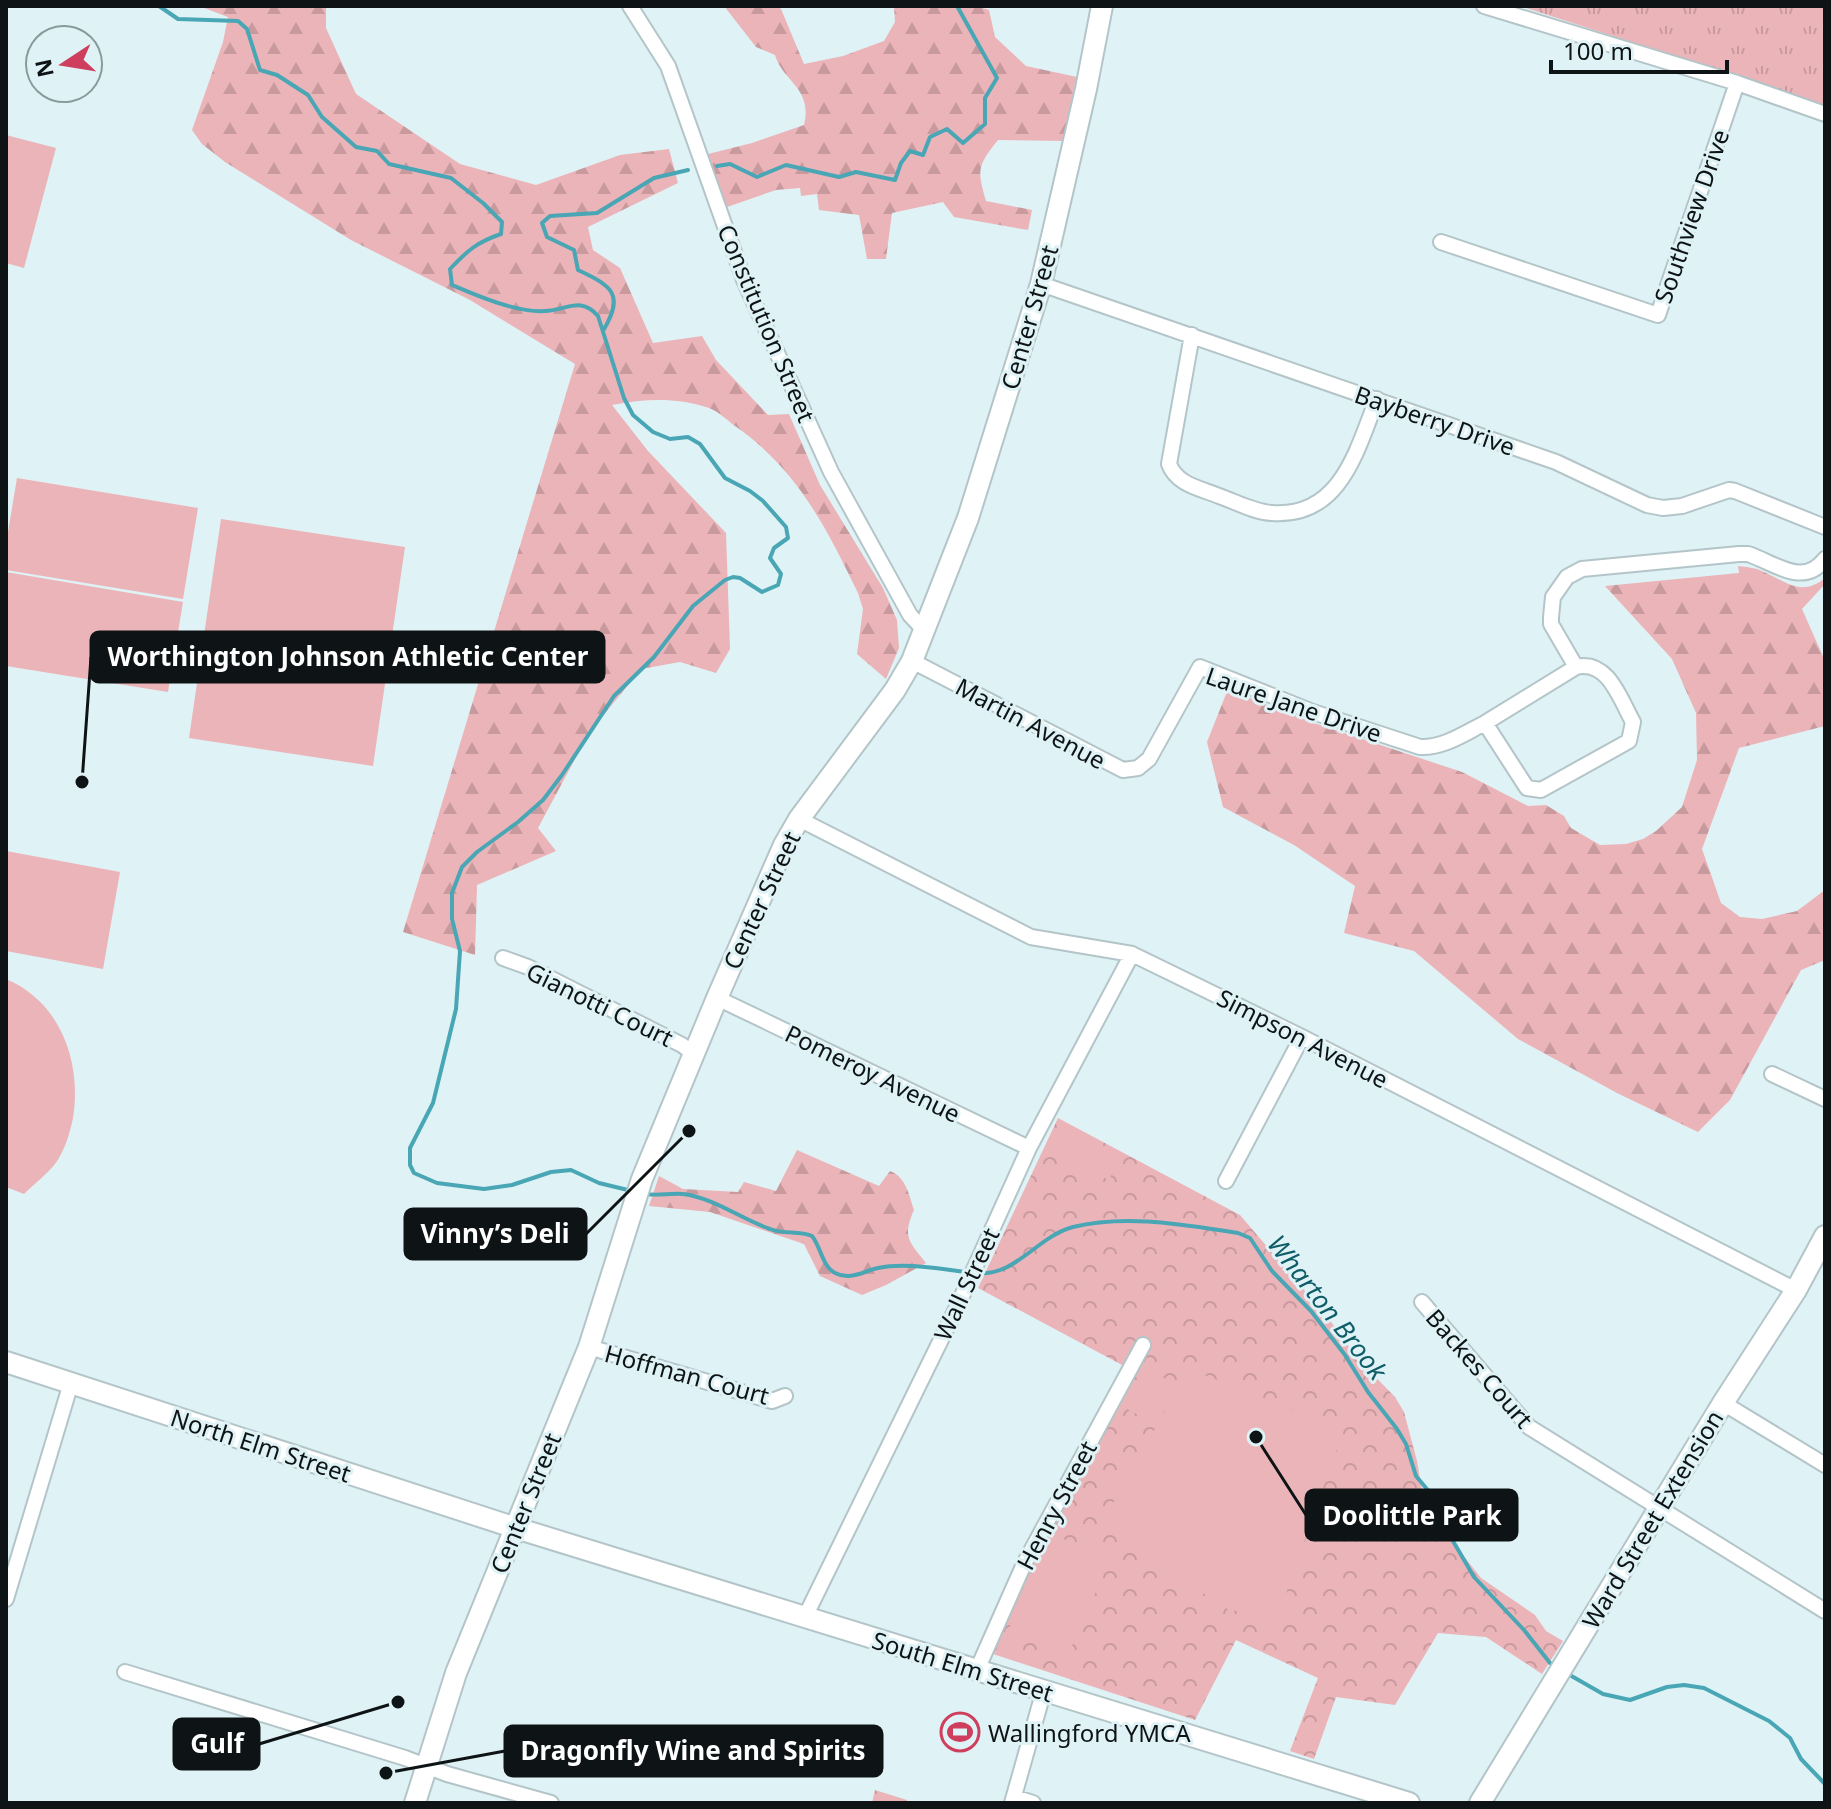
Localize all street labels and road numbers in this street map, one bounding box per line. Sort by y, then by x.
street label: Southview Drive [1646,125,1736,307]
street label: Constitution Street [710,219,824,427]
street label: Center Street [993,241,1065,393]
street label: Bayberry Drive [1351,377,1519,463]
street label: Laure Jane Drive [1202,658,1386,750]
street label: Martin Avenue [950,670,1112,776]
street label: Center Street [715,825,808,974]
street label: Gianotti Court [521,954,679,1054]
street label: Simpson Avenue [1212,981,1394,1095]
street label: Pomeroy Avenue [780,1016,966,1130]
street label: Wall Street [925,1222,1007,1346]
street label: Backes Court [1419,1301,1541,1435]
street label: Hoffman Court [601,1336,773,1412]
street label: North Elm Street [167,1400,356,1490]
street label: Ward Street Extension [1574,1404,1730,1634]
street label: Center Street [482,1427,568,1578]
street label: Henry Street [1008,1434,1104,1575]
street label: South Elm Street [869,1623,1058,1709]

